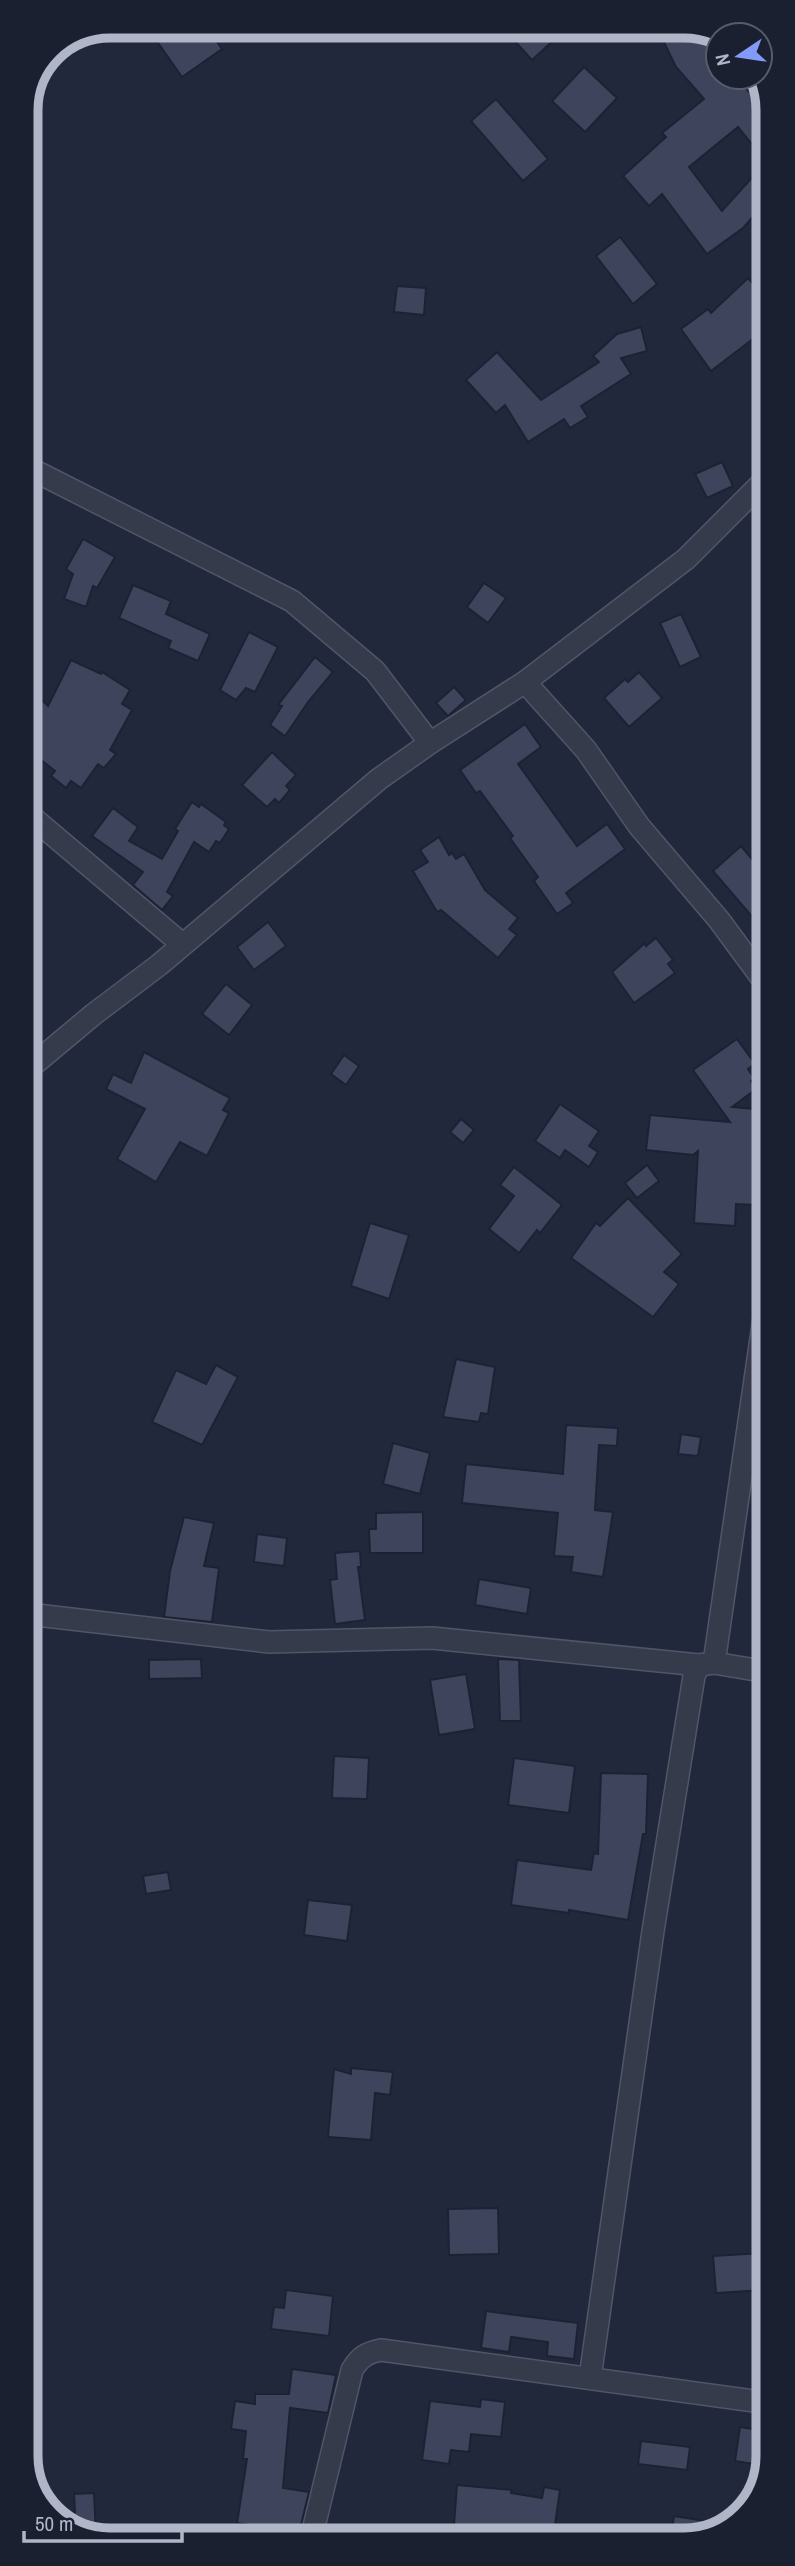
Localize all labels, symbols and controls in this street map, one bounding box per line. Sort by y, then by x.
north arrow [704,21,774,91]
text: N [709,51,736,68]
scale bar [24,2500,182,2544]
text: 50 m [35,2509,73,2538]

